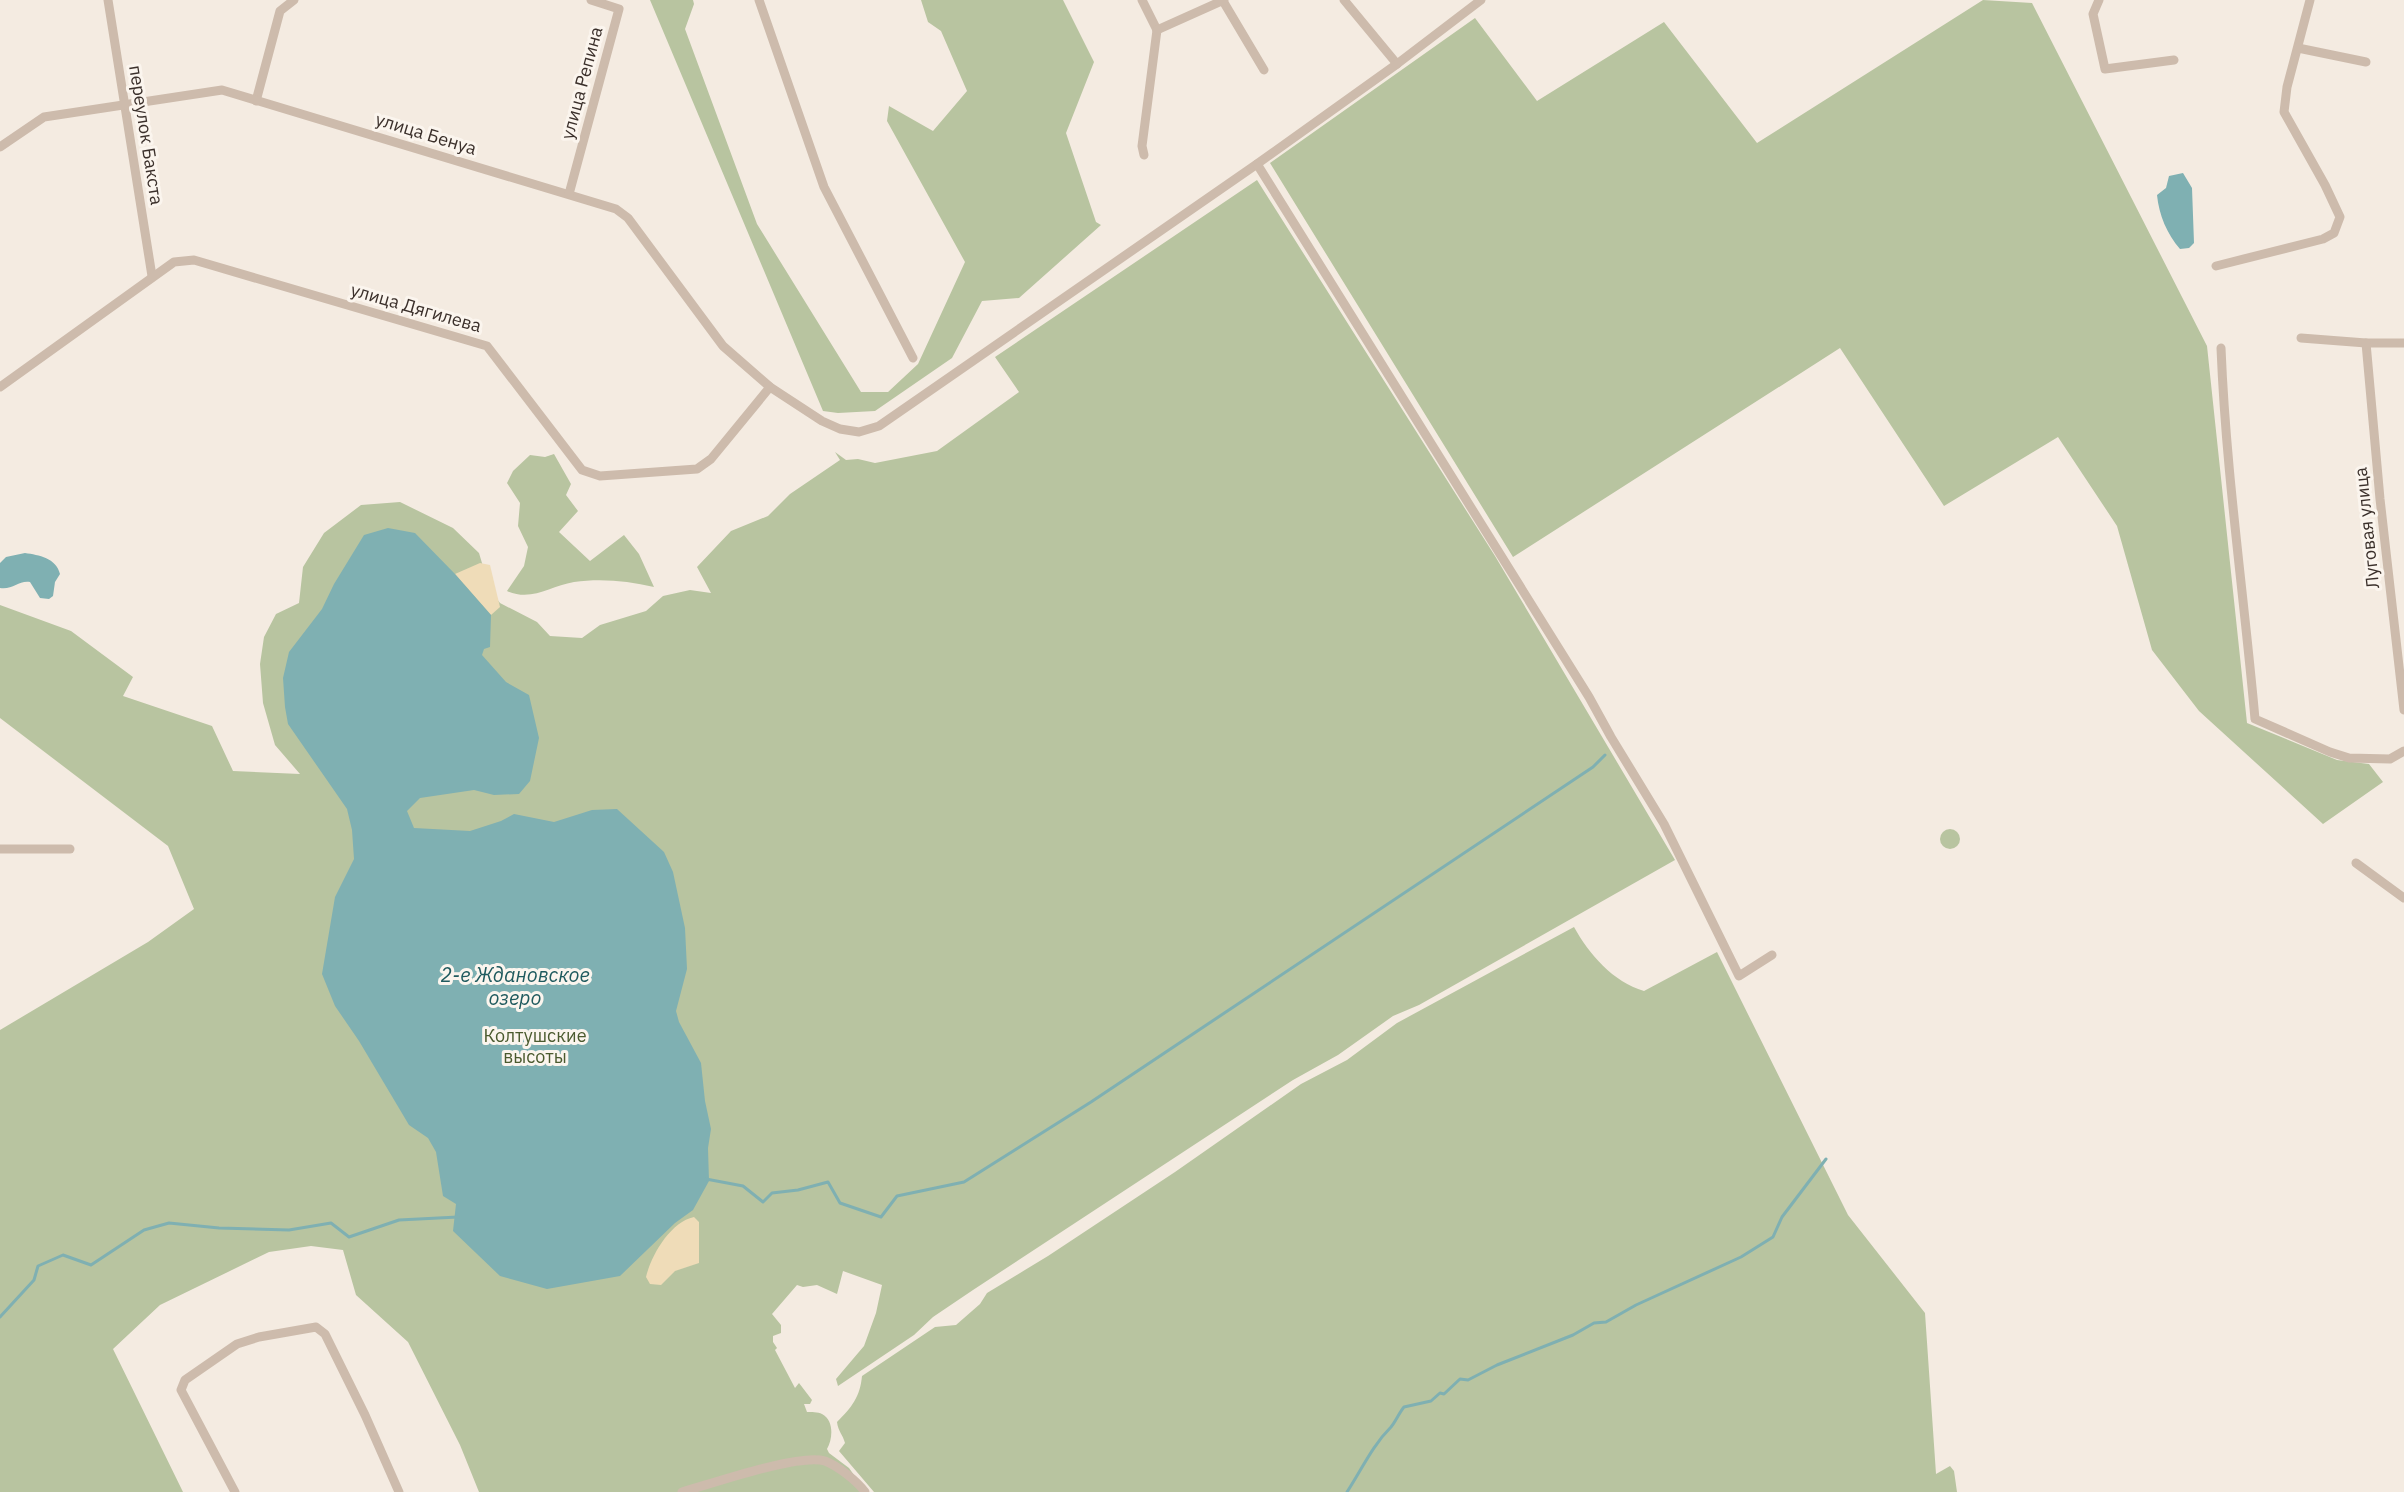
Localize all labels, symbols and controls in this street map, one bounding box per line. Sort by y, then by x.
street label: улица Репина [555,24,608,142]
street label: переулок Бакста [124,63,169,207]
street label: улица Бенуа [373,107,480,160]
street label: улица Дягилева [348,278,484,337]
street label: Луговая улица [2349,466,2384,590]
water label: 2-е Ждановское озеро [440,961,590,1011]
park label: Колтушские высоты [483,1024,587,1068]

